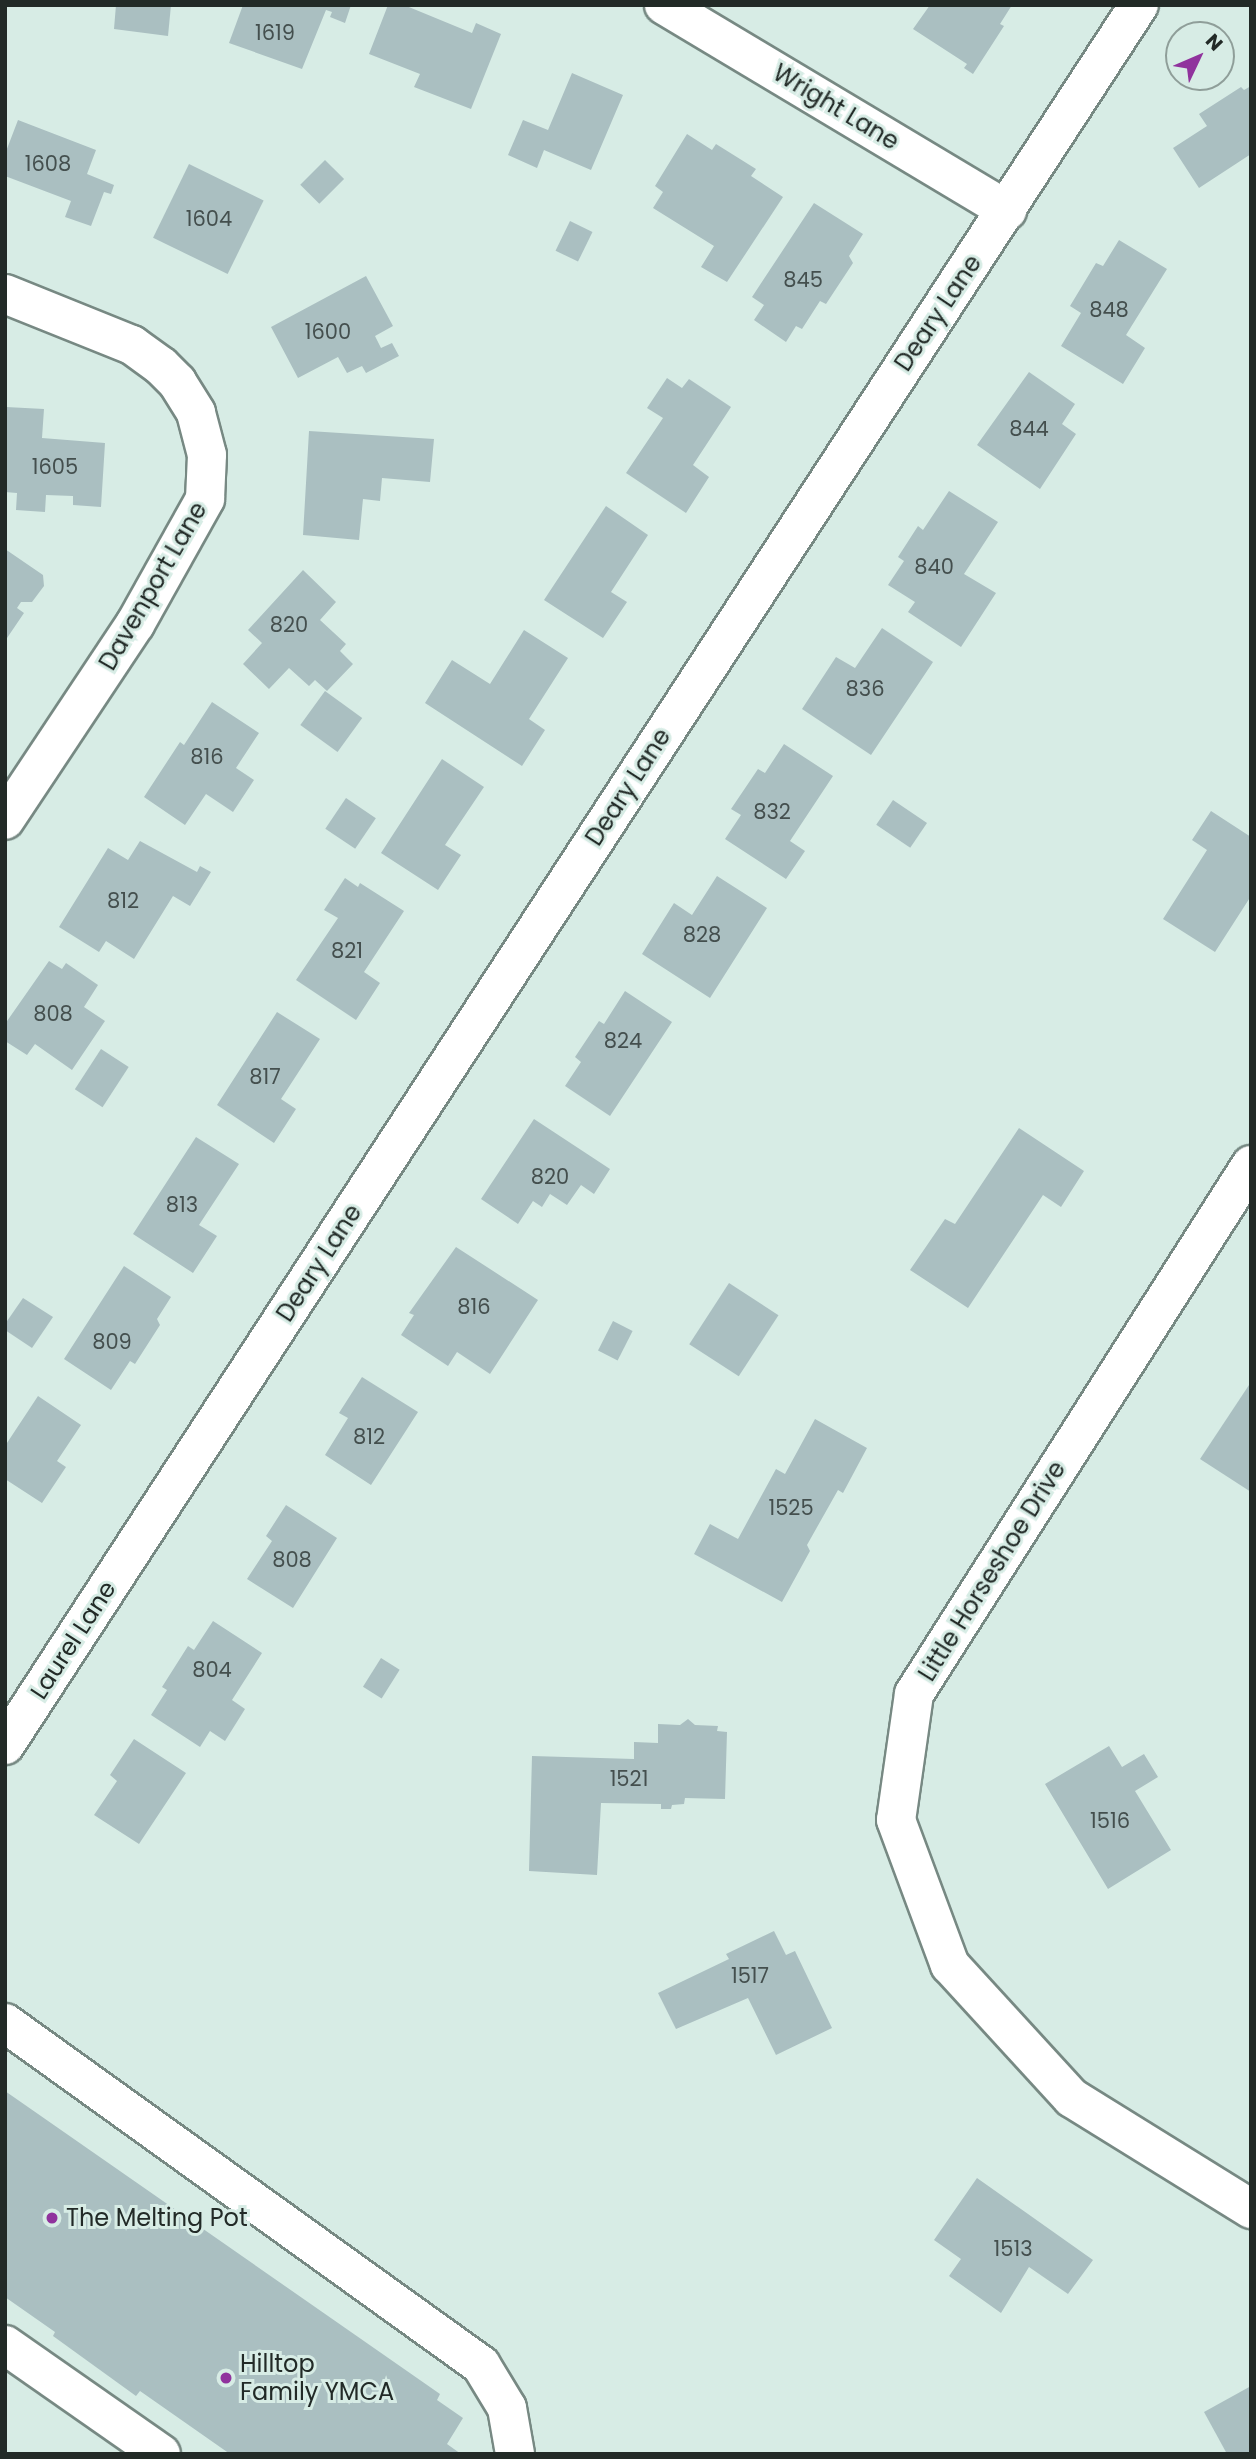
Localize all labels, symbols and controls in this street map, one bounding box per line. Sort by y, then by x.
house number: 1619 [255,20,295,46]
north arrow [1165,21,1235,91]
text: N [1199,28,1229,57]
street label: Wright Lane [768,58,904,156]
house number: 1608 [25,151,71,177]
house number: 1604 [186,206,232,232]
street label: Deary Lane [889,249,987,377]
house number: 845 [783,267,823,293]
house number: 848 [1089,297,1129,323]
house number: 1600 [305,319,351,345]
house number: 844 [1009,416,1049,442]
house number: 1605 [32,454,78,480]
street label: Davenport Lane [93,497,213,675]
house number: 840 [914,554,954,580]
house number: 820 [270,612,308,638]
house number: 836 [846,676,884,702]
street label: Deary Lane [579,723,677,851]
house number: 816 [190,744,224,770]
house number: 832 [753,799,791,825]
house number: 812 [107,888,139,914]
house number: 828 [683,922,721,948]
house number: 821 [331,938,363,964]
house number: 808 [33,1001,73,1027]
house number: 824 [604,1028,642,1054]
house number: 817 [249,1064,281,1090]
house number: 820 [531,1164,569,1190]
house number: 813 [166,1192,198,1218]
street label: Deary Lane [270,1199,368,1327]
house number: 816 [457,1294,491,1320]
house number: 809 [92,1329,132,1355]
house number: 812 [353,1424,385,1450]
street label: Little Horseshoe Drive [912,1456,1072,1686]
house number: 1525 [768,1495,814,1521]
house number: 808 [272,1547,312,1573]
street label: Laurel Lane [24,1576,122,1704]
house number: 804 [192,1657,232,1683]
house number: 1521 [610,1766,648,1792]
house number: 1516 [1090,1808,1130,1834]
house number: 1517 [731,1963,769,1989]
place label: The Melting Pot [66,2204,248,2232]
marker: The Melting Pot [44,2210,60,2226]
house number: 1513 [994,2236,1032,2262]
place label: Hilltop Family YMCA [240,2350,394,2406]
marker: Hilltop Family YMCA [218,2370,234,2386]

